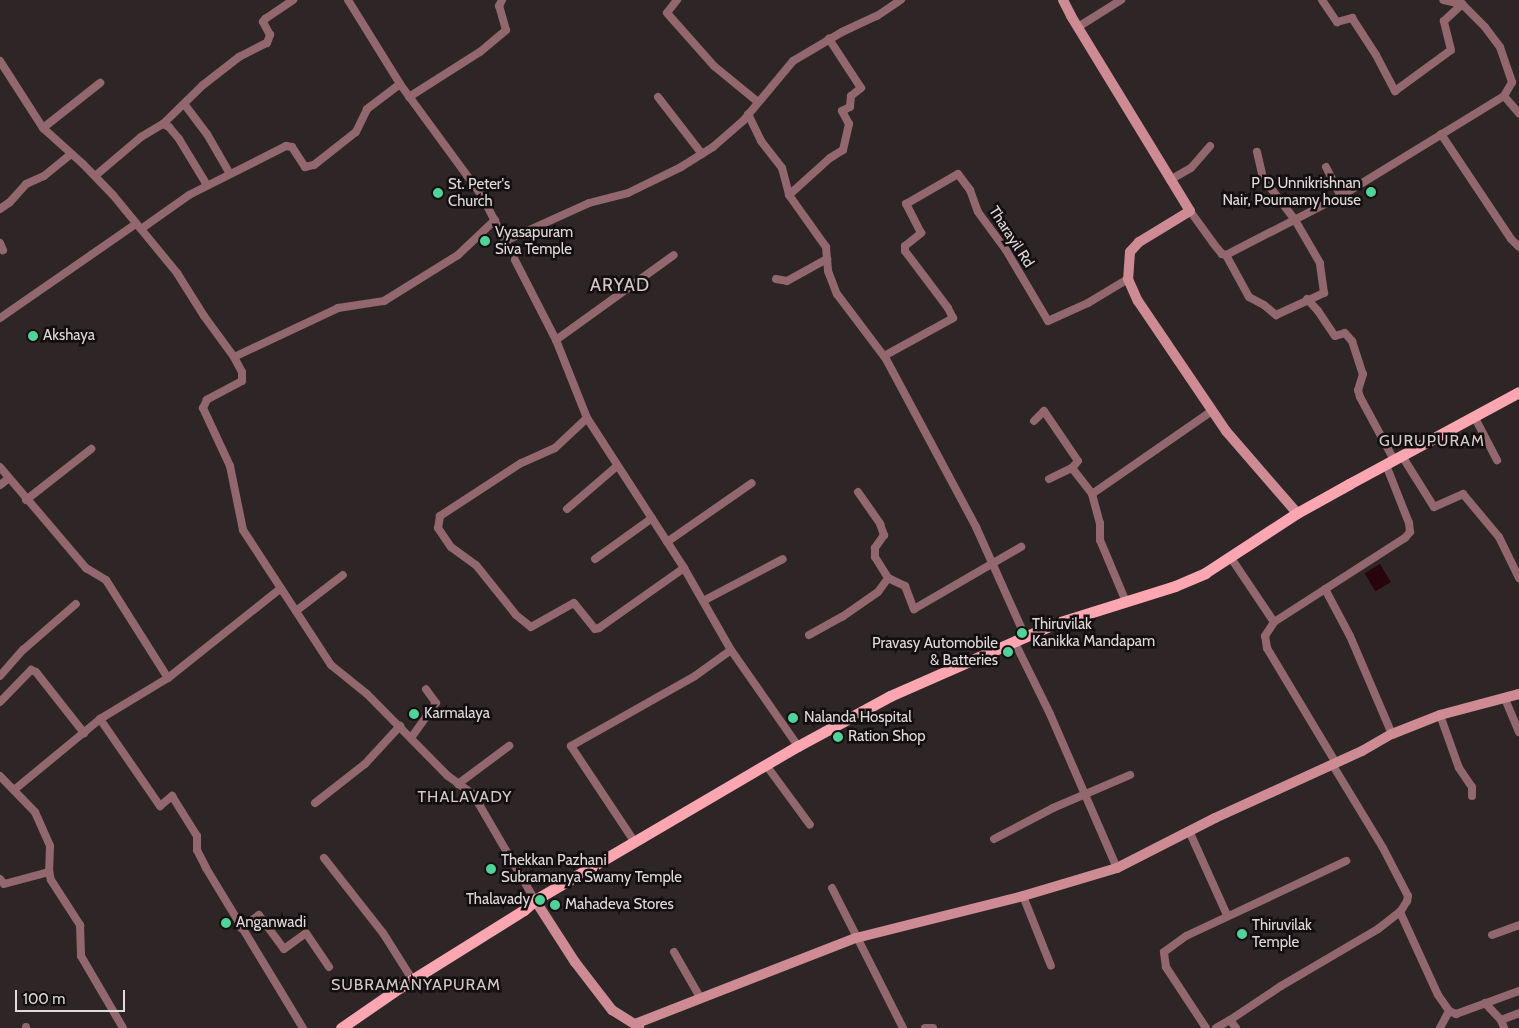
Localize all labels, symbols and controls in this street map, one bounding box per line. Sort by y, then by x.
place label: P D Unnikrishnan Nair, Pournamy house [1222,174,1361,209]
place label: St. Peter's Church [448,175,510,210]
marker: P D Unnikrishnan Nair, Pournamy house [1365,186,1377,198]
marker: St. Peter's Church [432,187,444,199]
street label: Tharayil Rd [985,203,1037,271]
place label: Vyasapuram Siva Temple [495,223,573,258]
marker: Vyasapuram Siva Temple [479,235,491,247]
district label: ARYAD [589,274,651,296]
place label: Akshaya [43,327,95,345]
marker: Akshaya [27,330,39,342]
district label: GURUPURAM [1378,431,1486,451]
place label: Thiruvilak Kanikka Mandapam [1032,615,1155,650]
marker: Thiruvilak Kanikka Mandapam [1016,627,1028,639]
place label: Pravasy Automobile & Batteries [872,634,998,669]
marker: Pravasy Automobile & Batteries [1002,646,1014,658]
place label: Karmalaya [424,705,490,723]
marker: Karmalaya [408,708,420,720]
place label: Nalanda Hospital [804,709,912,727]
marker: Nalanda Hospital [786,711,800,725]
place label: Ration Shop [848,728,926,746]
marker: Ration Shop [832,731,844,743]
district label: THALAVADY [416,787,514,807]
place label: Thekkan Pazhani Subramanya Swamy Temple [501,851,682,886]
marker: Thekkan Pazhani Subramanya Swamy Temple [485,863,497,875]
place label: Thalavady [466,891,530,909]
marker: Thalavady [534,894,546,906]
place label: Mahadeva Stores [565,896,674,914]
marker: Mahadeva Stores [549,899,561,911]
place label: Anganwadi [236,914,306,932]
place label: Thiruvilak Temple [1252,916,1312,951]
marker: Anganwadi [220,917,232,929]
marker: Thiruvilak Temple [1236,928,1248,940]
district label: SUBRAMANYAPURAM [329,975,503,995]
scale bar [18,980,128,1012]
text: 100 m [23,990,65,1008]

